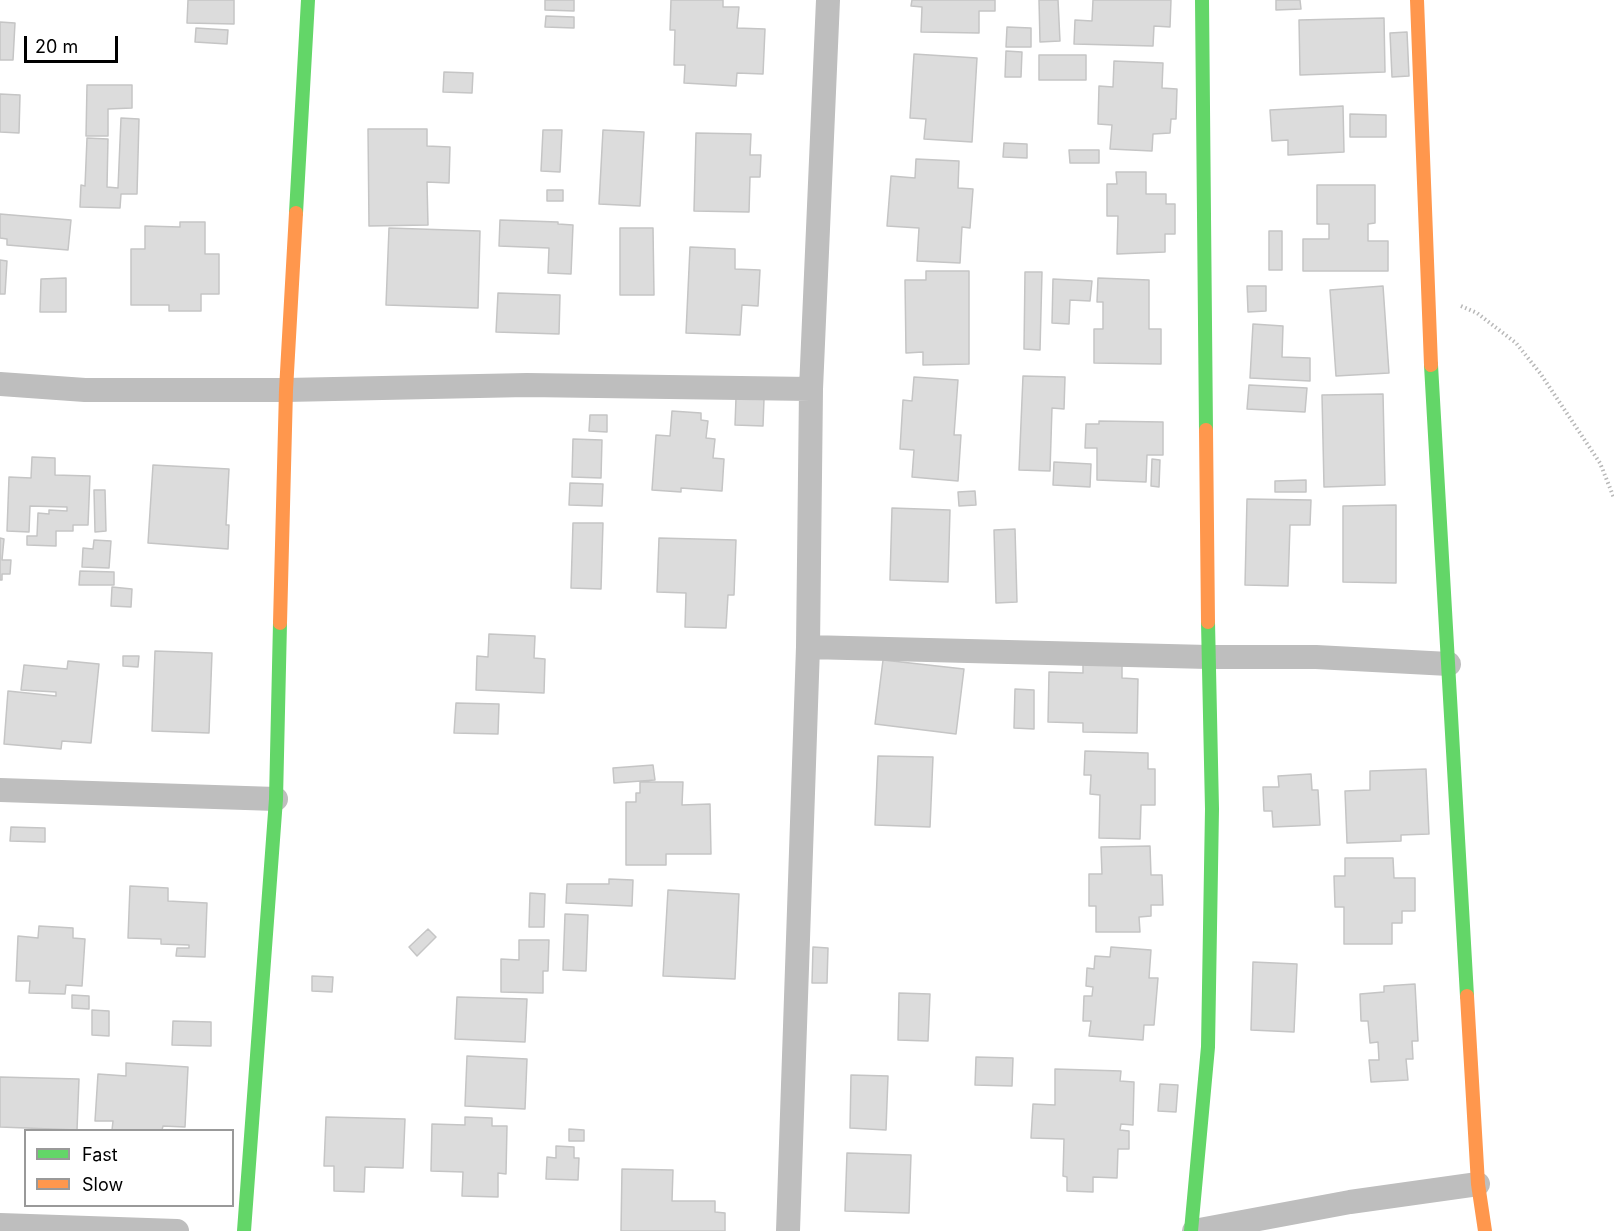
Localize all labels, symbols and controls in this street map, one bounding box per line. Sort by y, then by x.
scale bar [27,24,122,62]
text: 20 m [35,36,78,57]
legend [24,1129,234,1207]
text: Fast [82,1144,118,1165]
text: Slow [82,1174,123,1195]

